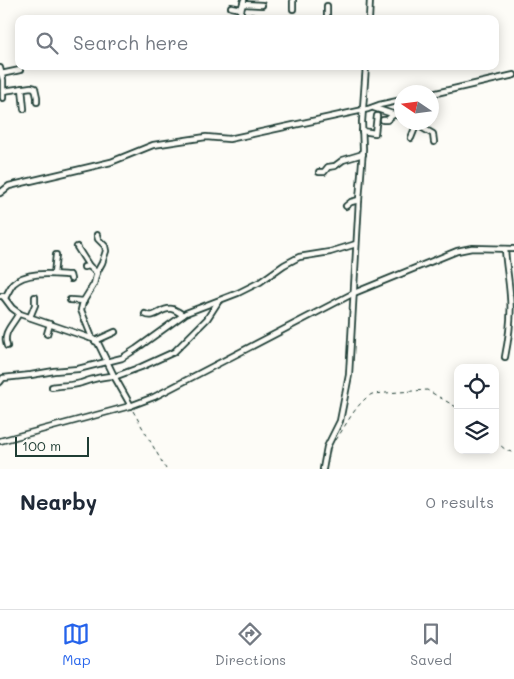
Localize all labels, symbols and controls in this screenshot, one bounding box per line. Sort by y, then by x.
search box [15,15,499,70]
icon: search [33,29,61,57]
text: Search here [73,30,189,55]
north arrow [394,85,439,130]
map controls [454,364,499,454]
button: locate [454,364,499,409]
button: layers [454,409,499,454]
scale bar [15,434,89,457]
text: 100 m [22,436,61,455]
text: Nearby [20,488,97,515]
text: 0 results [426,491,494,512]
tab: Map [62,620,91,669]
tab: Directions [215,620,286,669]
tab: Saved [410,620,452,669]

